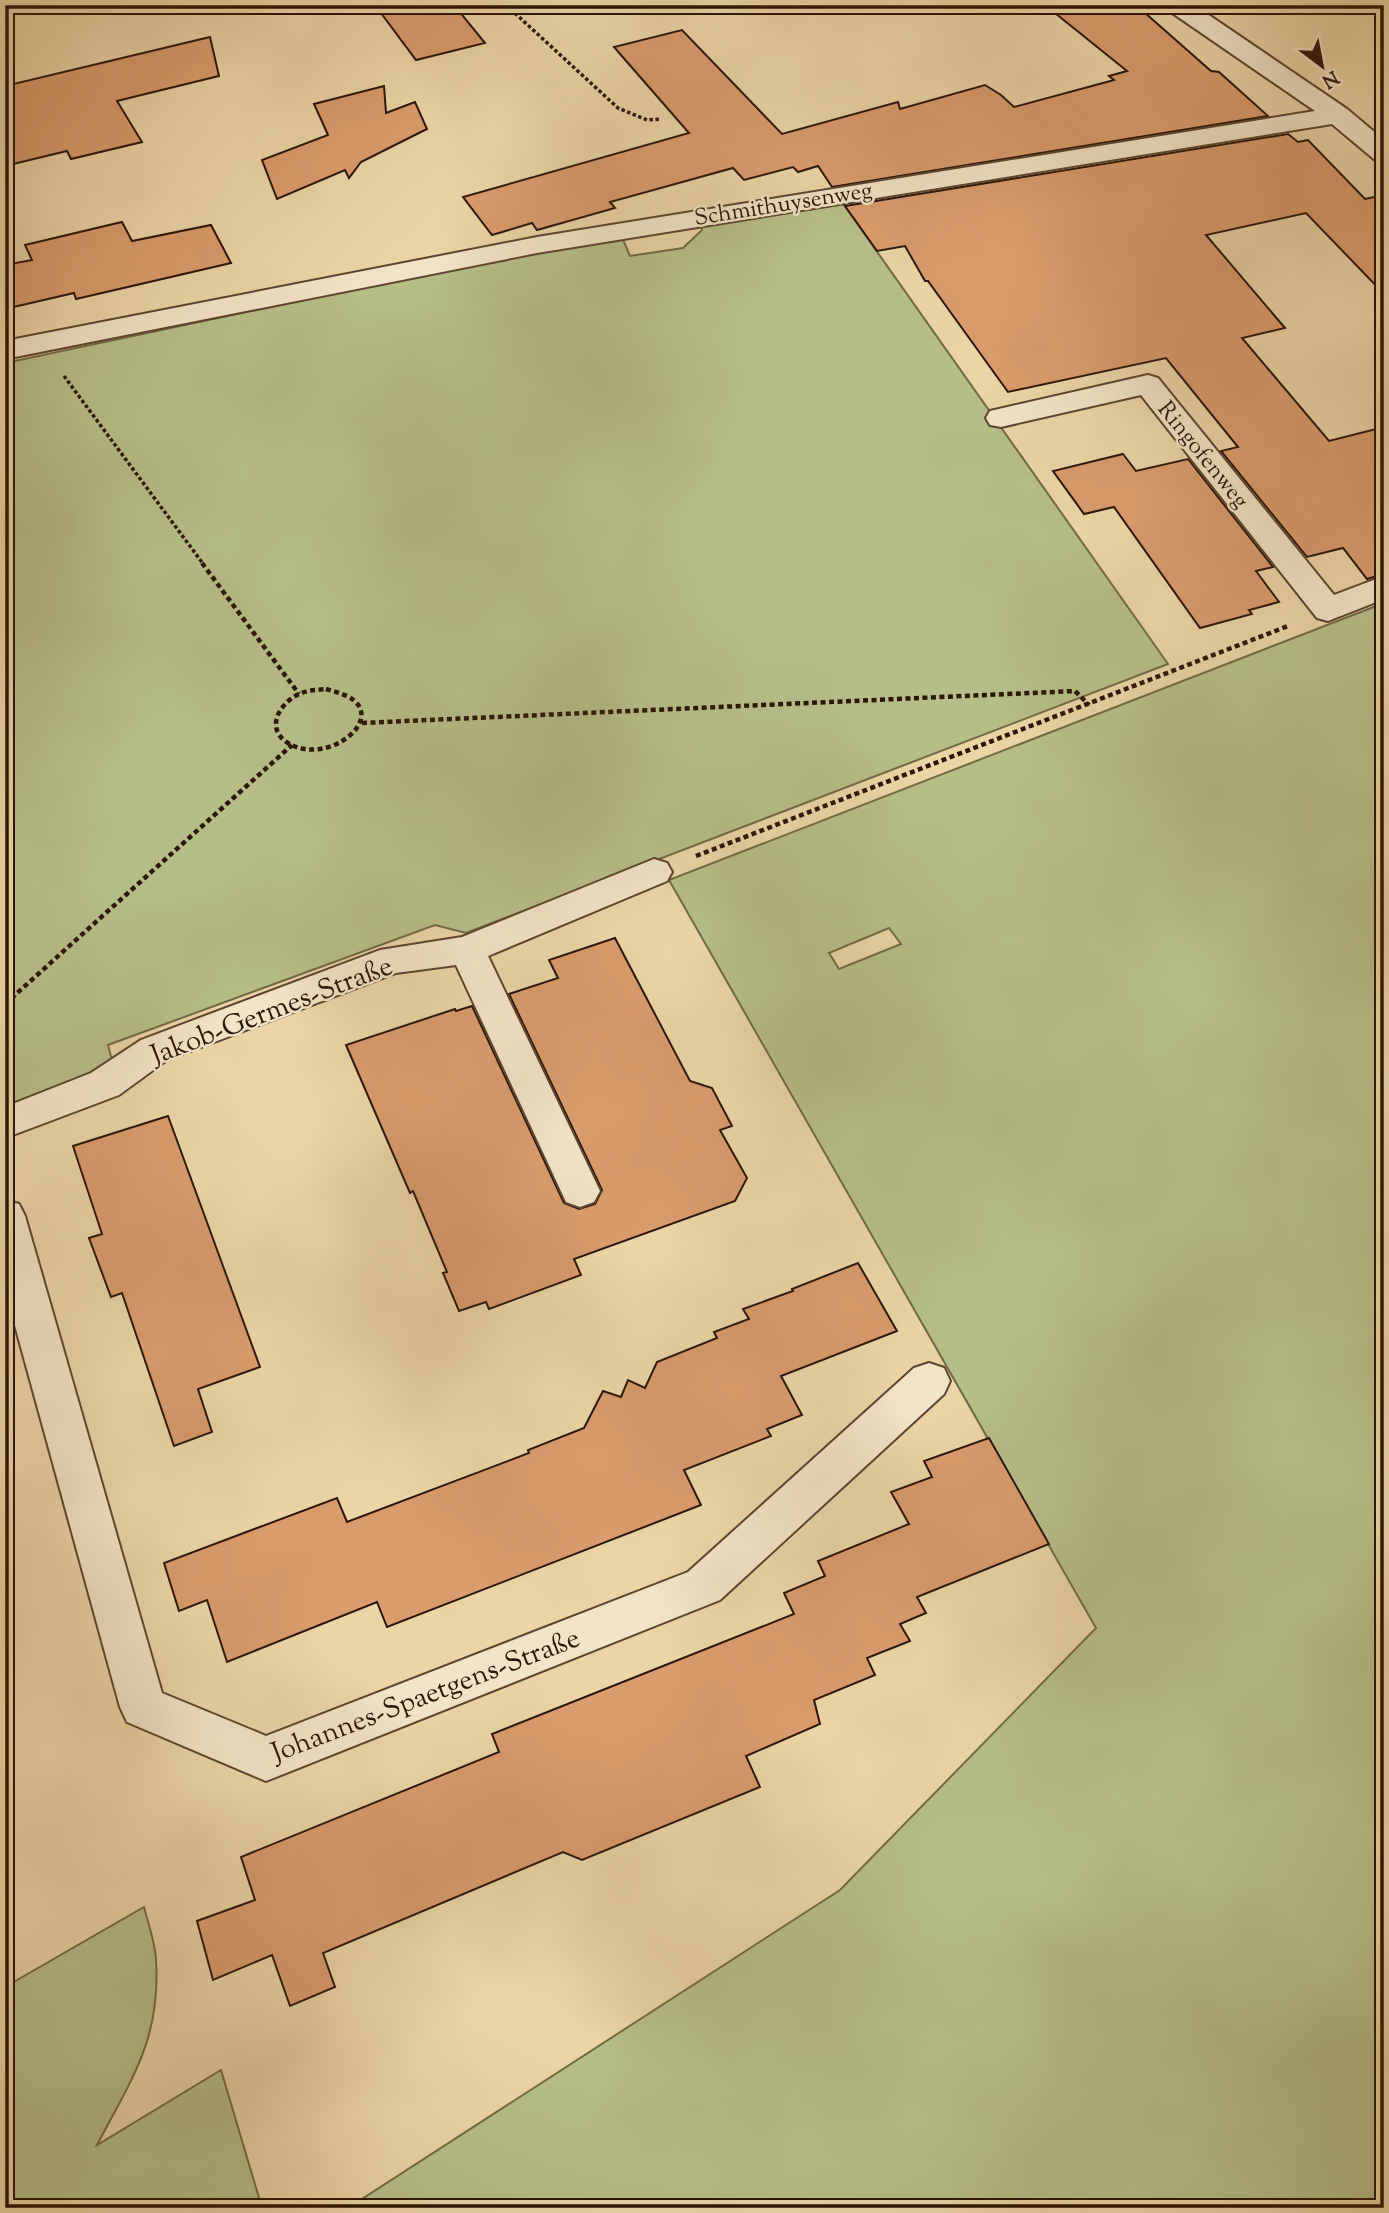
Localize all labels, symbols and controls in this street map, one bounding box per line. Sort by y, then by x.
north arrow [1288,32,1358,102]
text: N [1316,63,1343,94]
street label: Schmithuysenweg [692,175,875,236]
street label: Ringofenweg [1148,395,1256,516]
street label: Jakob-Germes-Straße [144,947,399,1077]
street label: Johannes-Spaetgens-Straße [264,1619,586,1775]

